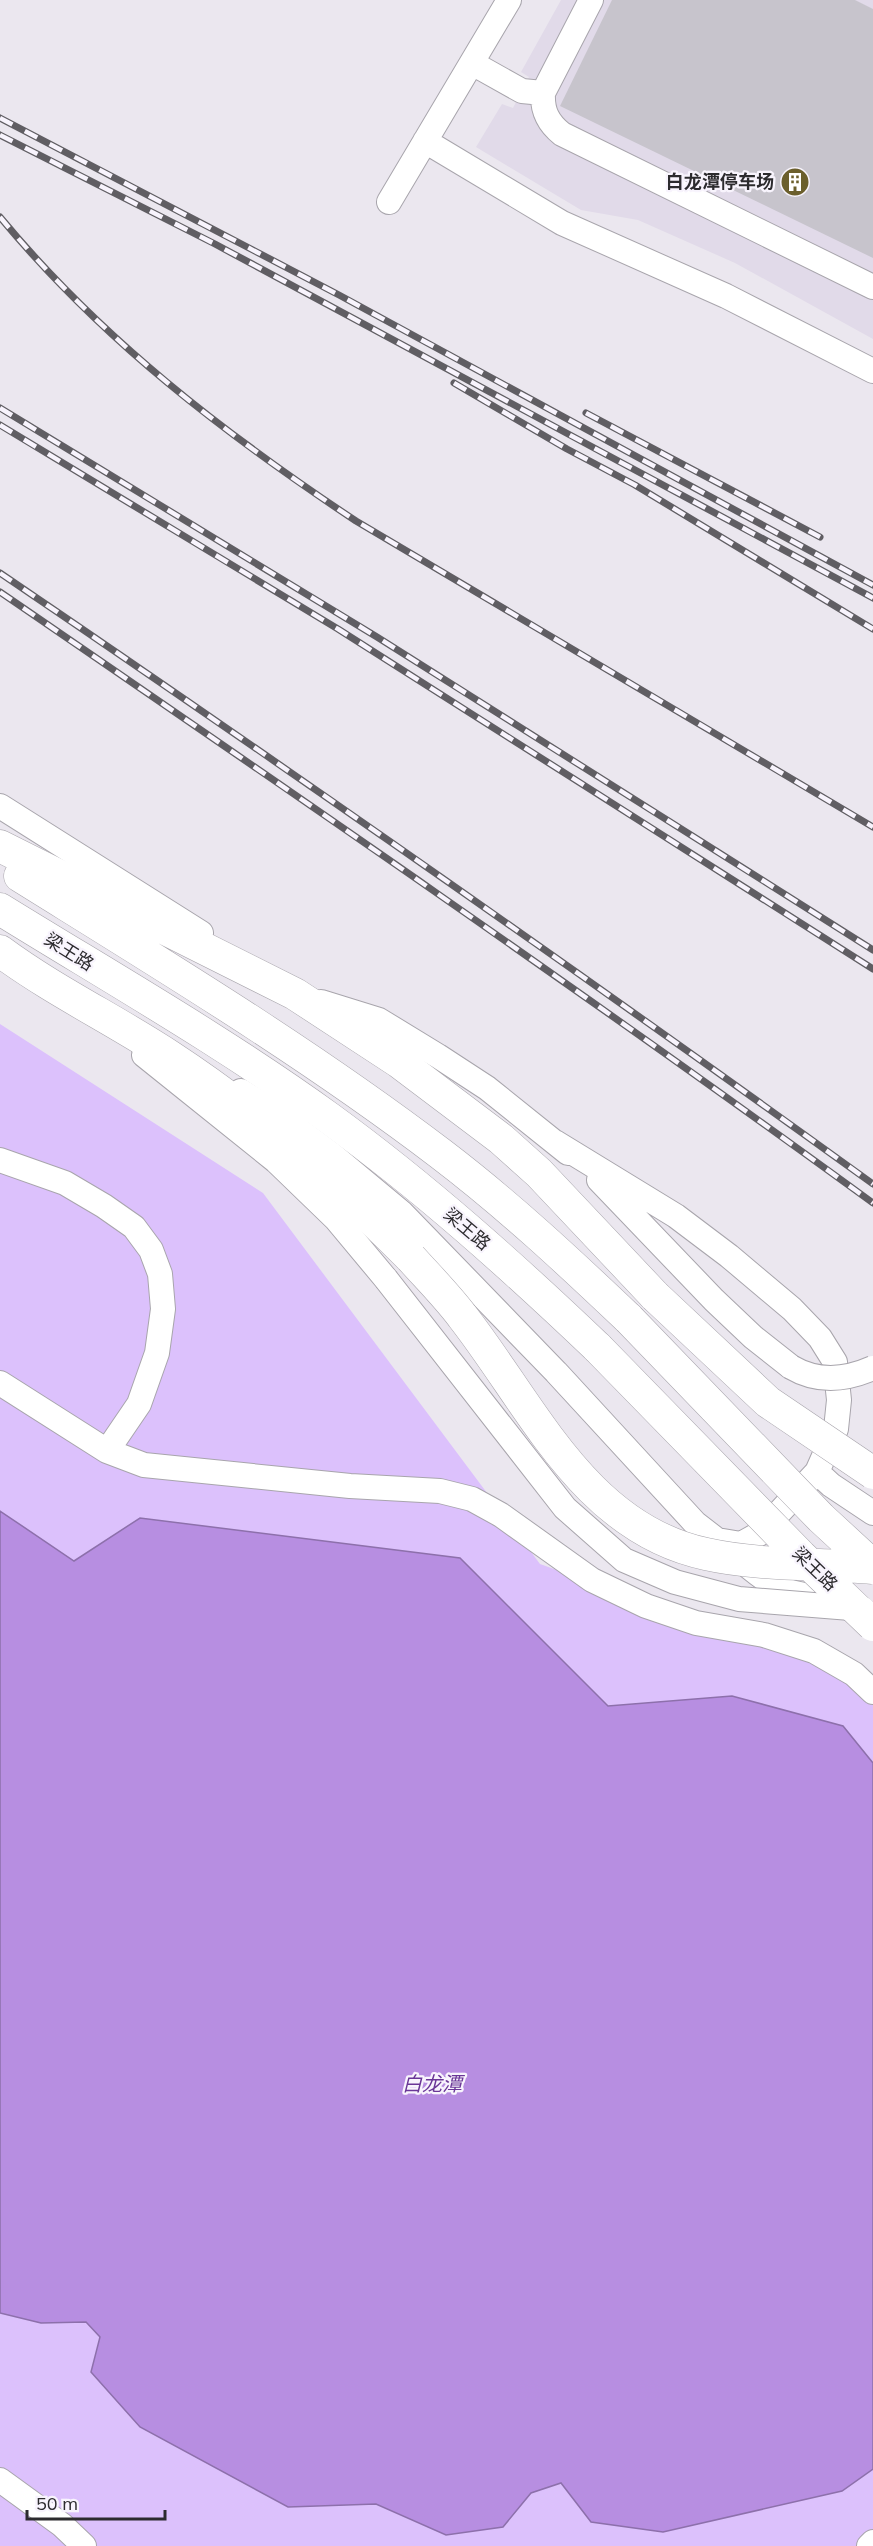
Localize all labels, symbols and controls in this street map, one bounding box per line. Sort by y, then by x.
building icon: 白龙潭停车场 [779,166,811,198]
place label: 白龙潭停车场 [666,170,774,193]
street label: 梁王路 [40,928,98,976]
street label: 梁王路 [439,1202,495,1255]
street label: 梁王路 [788,1542,843,1596]
water label: 白龙潭 [402,2071,466,2096]
scale bar [27,2483,165,2521]
text: 50 m [36,2492,78,2515]

